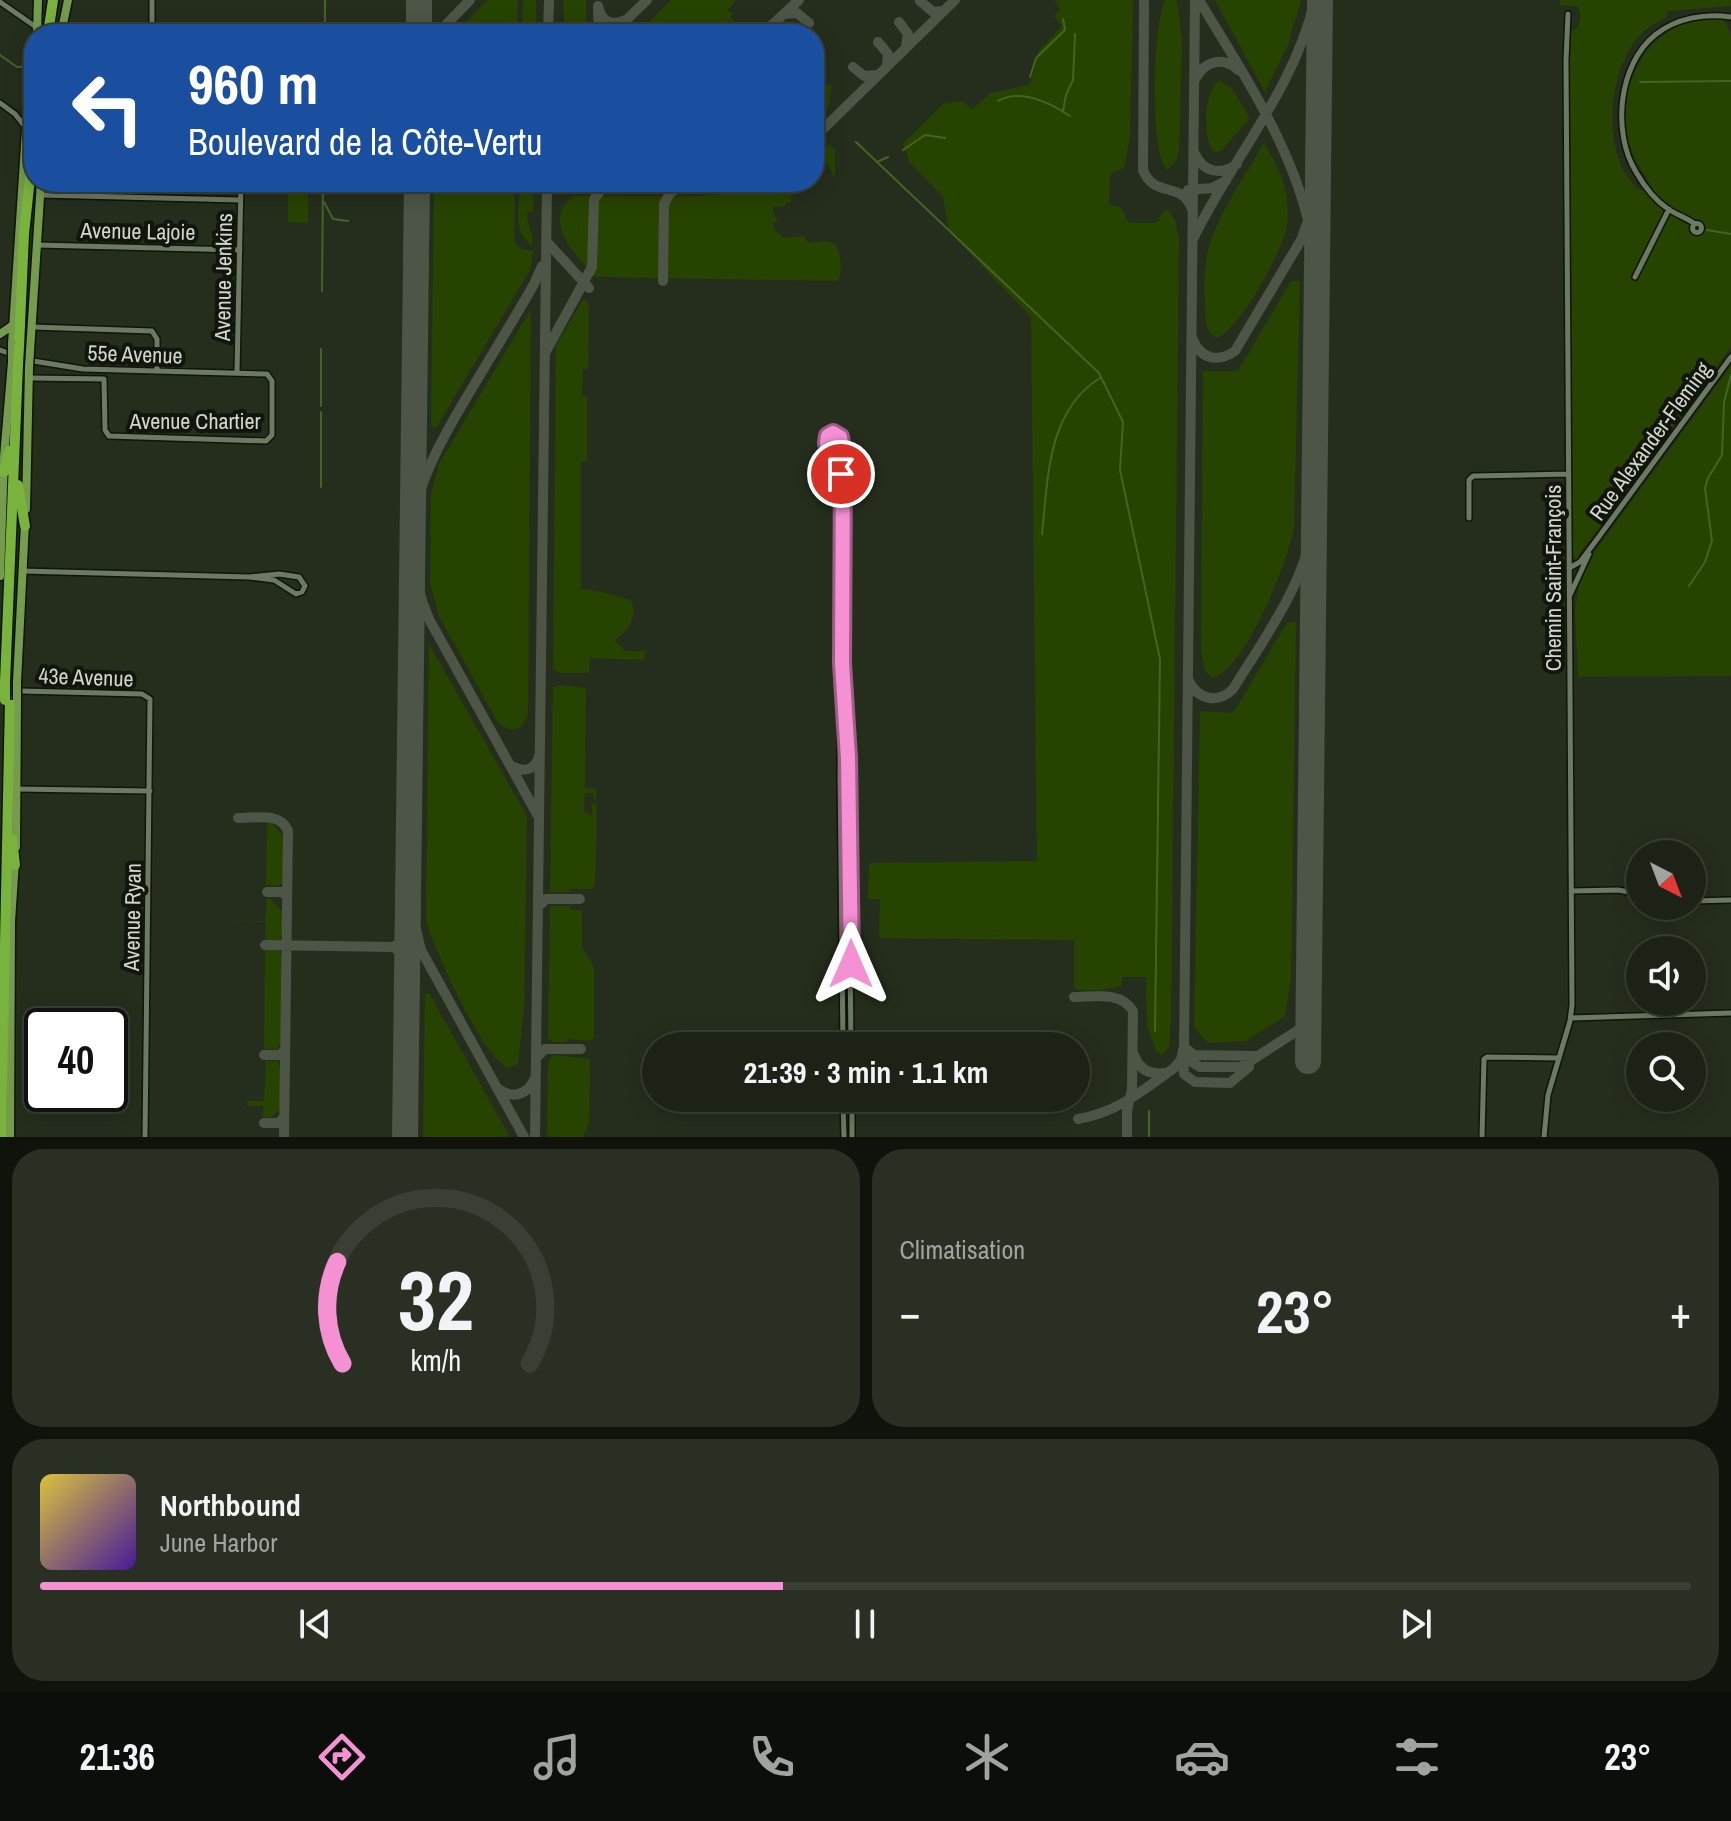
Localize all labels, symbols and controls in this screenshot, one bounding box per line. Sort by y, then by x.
text: 960 m [188,46,318,121]
icon: left [56,56,160,160]
text: Boulevard de la Côte-Vertu [188,118,542,166]
street label: Avenue Jenkins [207,213,239,342]
street label: Avenue Lajoie [79,215,196,247]
street label: 55e Avenue [87,337,183,371]
street label: Rue Alexander-Fleming [1582,356,1718,526]
street label: Avenue Chartier [128,406,261,436]
pin [807,440,875,508]
icon: arrive [819,452,863,496]
street label: Chemin Saint-François [1538,485,1568,671]
street label: 43e Avenue [38,660,134,694]
north arrow [1626,840,1706,920]
map controls [1626,840,1706,1112]
street label: Avenue Ryan [116,863,148,972]
position arrow [809,922,893,1006]
button: sound [1626,936,1706,1016]
speed limit sign: 40 [24,1008,128,1112]
button: search [1626,1032,1706,1112]
text: 21:39 · 3 min · 1.1 km [744,1052,988,1092]
text: Climatisation [900,1232,1025,1267]
text: 32 [398,1244,474,1356]
text: 23° [1256,1271,1335,1352]
text: − [900,1282,921,1342]
text: + [1670,1282,1691,1342]
text: km/h [410,1341,461,1380]
text: Northbound [160,1485,301,1525]
text: June Harbor [160,1525,277,1560]
icon: previous [293,1602,337,1646]
icon: pause [843,1602,887,1646]
icon: next [1394,1602,1438,1646]
icon: directions [314,1729,370,1785]
icon: music [529,1729,585,1785]
icon: phone [744,1729,800,1785]
icon: climate [959,1729,1015,1785]
icon: car [1174,1729,1230,1785]
icon: filters [1389,1729,1445,1785]
text: 21:36 [80,1733,155,1781]
text: 23° [1604,1733,1651,1781]

